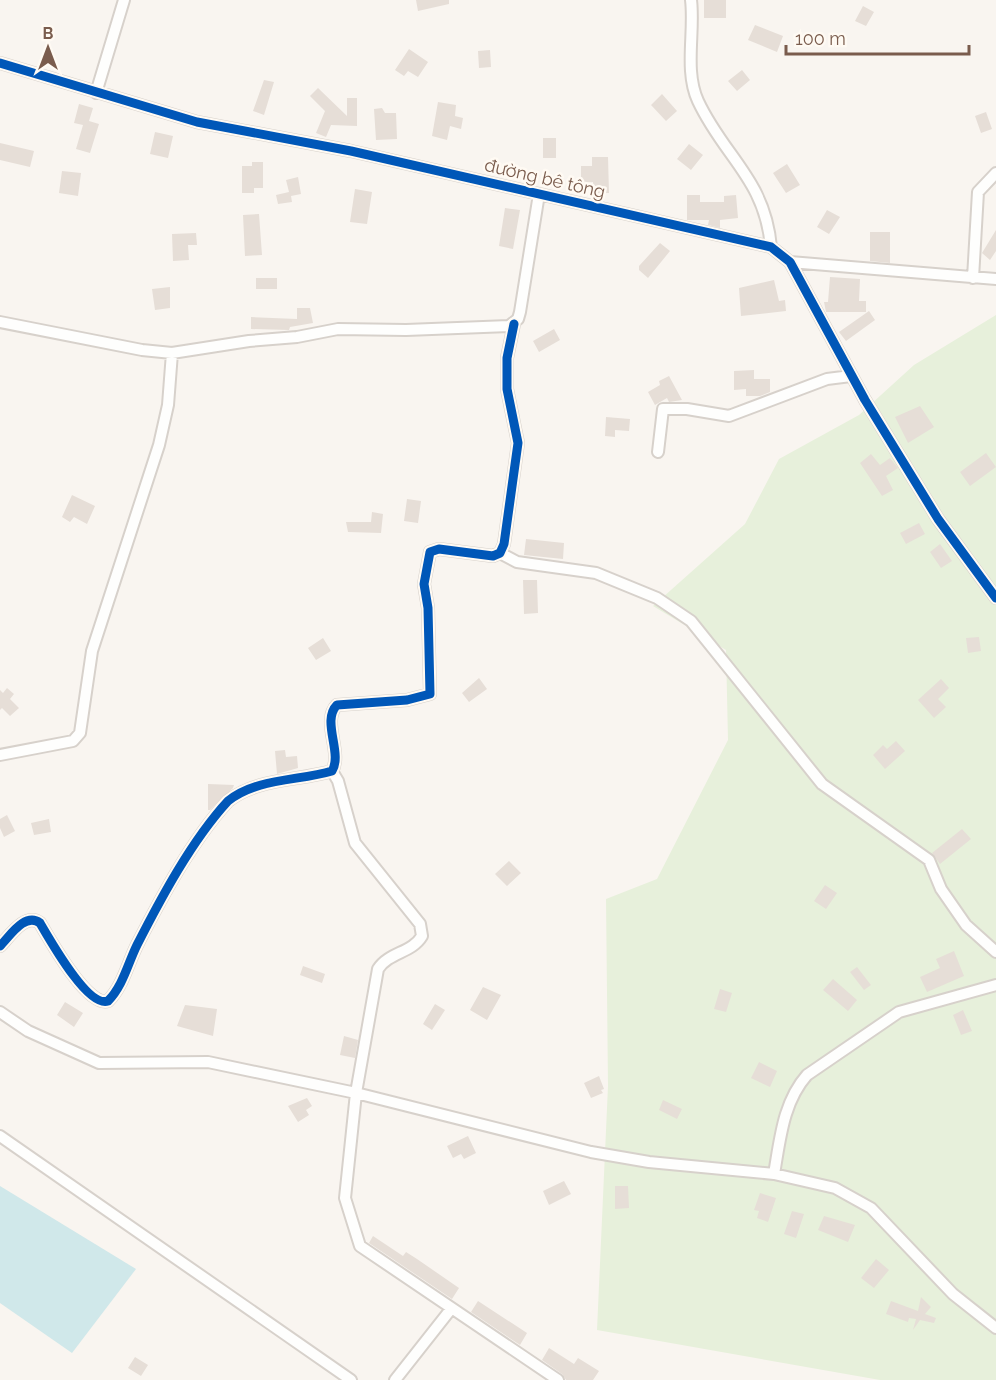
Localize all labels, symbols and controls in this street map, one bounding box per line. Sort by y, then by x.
north arrow [18,18,78,78]
scale bar [786,18,969,56]
text: B [43,24,54,43]
text: 100 m [795,28,846,49]
street label: đường bê tông [483,154,607,202]

